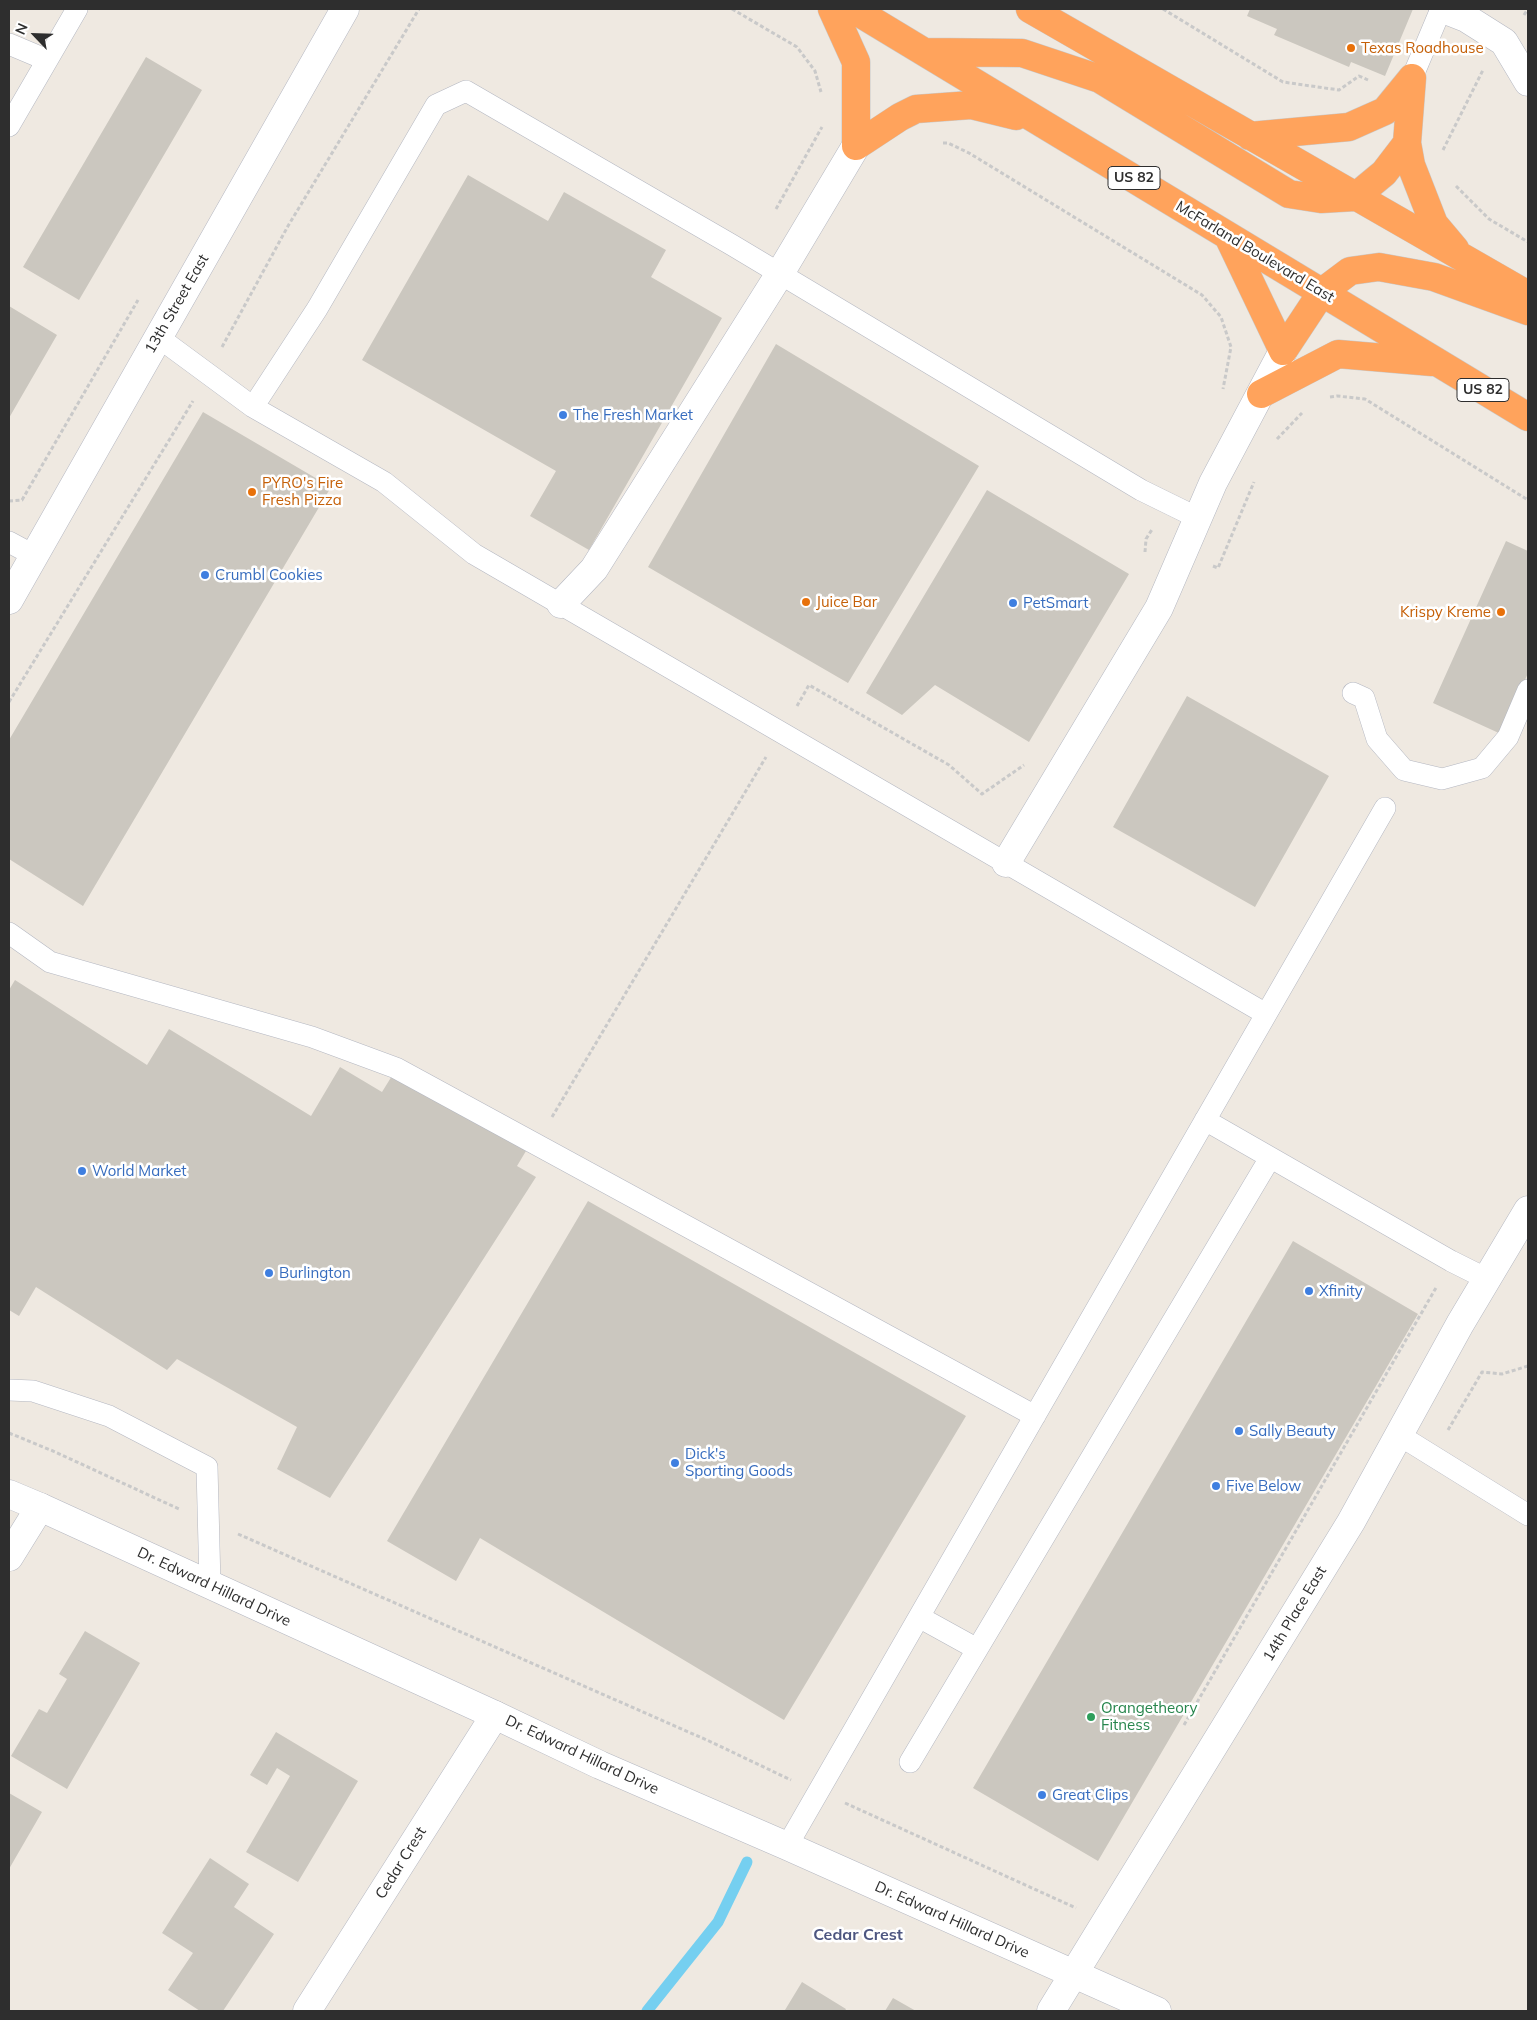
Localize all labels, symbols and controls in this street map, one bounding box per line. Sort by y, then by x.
north arrow [10,10,60,60]
text: N [11,20,32,37]
place label: Texas Roadhouse [1361,39,1484,57]
marker: Texas Roadhouse [1345,42,1357,54]
road number: US 82 [1108,167,1160,190]
street label: McFarland Boulevard East [1173,198,1337,306]
street label: 13th Street East [141,251,213,357]
road number: US 82 [1457,378,1509,402]
place label: The Fresh Market [573,406,693,424]
marker: The Fresh Market [557,409,569,421]
place label: PYRO's Fire Fresh Pizza [262,474,343,509]
marker: PYRO's Fire Fresh Pizza [246,486,258,498]
place label: Crumbl Cookies [215,566,323,584]
marker: Crumbl Cookies [199,569,211,581]
place label: Juice Bar [816,593,877,611]
place label: PetSmart [1023,594,1088,612]
marker: Juice Bar [800,596,812,608]
marker: PetSmart [1007,597,1019,609]
place label: Krispy Kreme [1400,603,1491,621]
marker: Krispy Kreme [1495,606,1507,618]
place label: World Market [92,1162,187,1180]
marker: World Market [76,1165,88,1177]
place label: Burlington [279,1264,351,1282]
marker: Burlington [263,1267,275,1279]
place label: Xfinity [1319,1282,1363,1300]
marker: Xfinity [1303,1285,1315,1297]
place label: Sally Beauty [1249,1422,1336,1440]
marker: Sally Beauty [1233,1425,1245,1437]
place label: Dick's Sporting Goods [685,1445,793,1480]
marker: Dick's Sporting Goods [669,1457,681,1469]
place label: Five Below [1226,1477,1301,1495]
marker: Five Below [1210,1480,1222,1492]
street label: Dr. Edward Hillard Drive [134,1543,294,1631]
street label: 14th Place East [1259,1563,1331,1665]
place label: Orangetheory Fitness [1101,1699,1198,1734]
street label: Dr. Edward Hillard Drive [502,1711,662,1799]
marker: Orangetheory Fitness [1085,1711,1097,1723]
place label: Great Clips [1052,1786,1128,1804]
marker: Great Clips [1036,1789,1048,1801]
street label: Cedar Crest [372,1824,430,1902]
street label: Dr. Edward Hillard Drive [872,1878,1032,1962]
district label: Cedar Crest [813,1925,903,1945]

